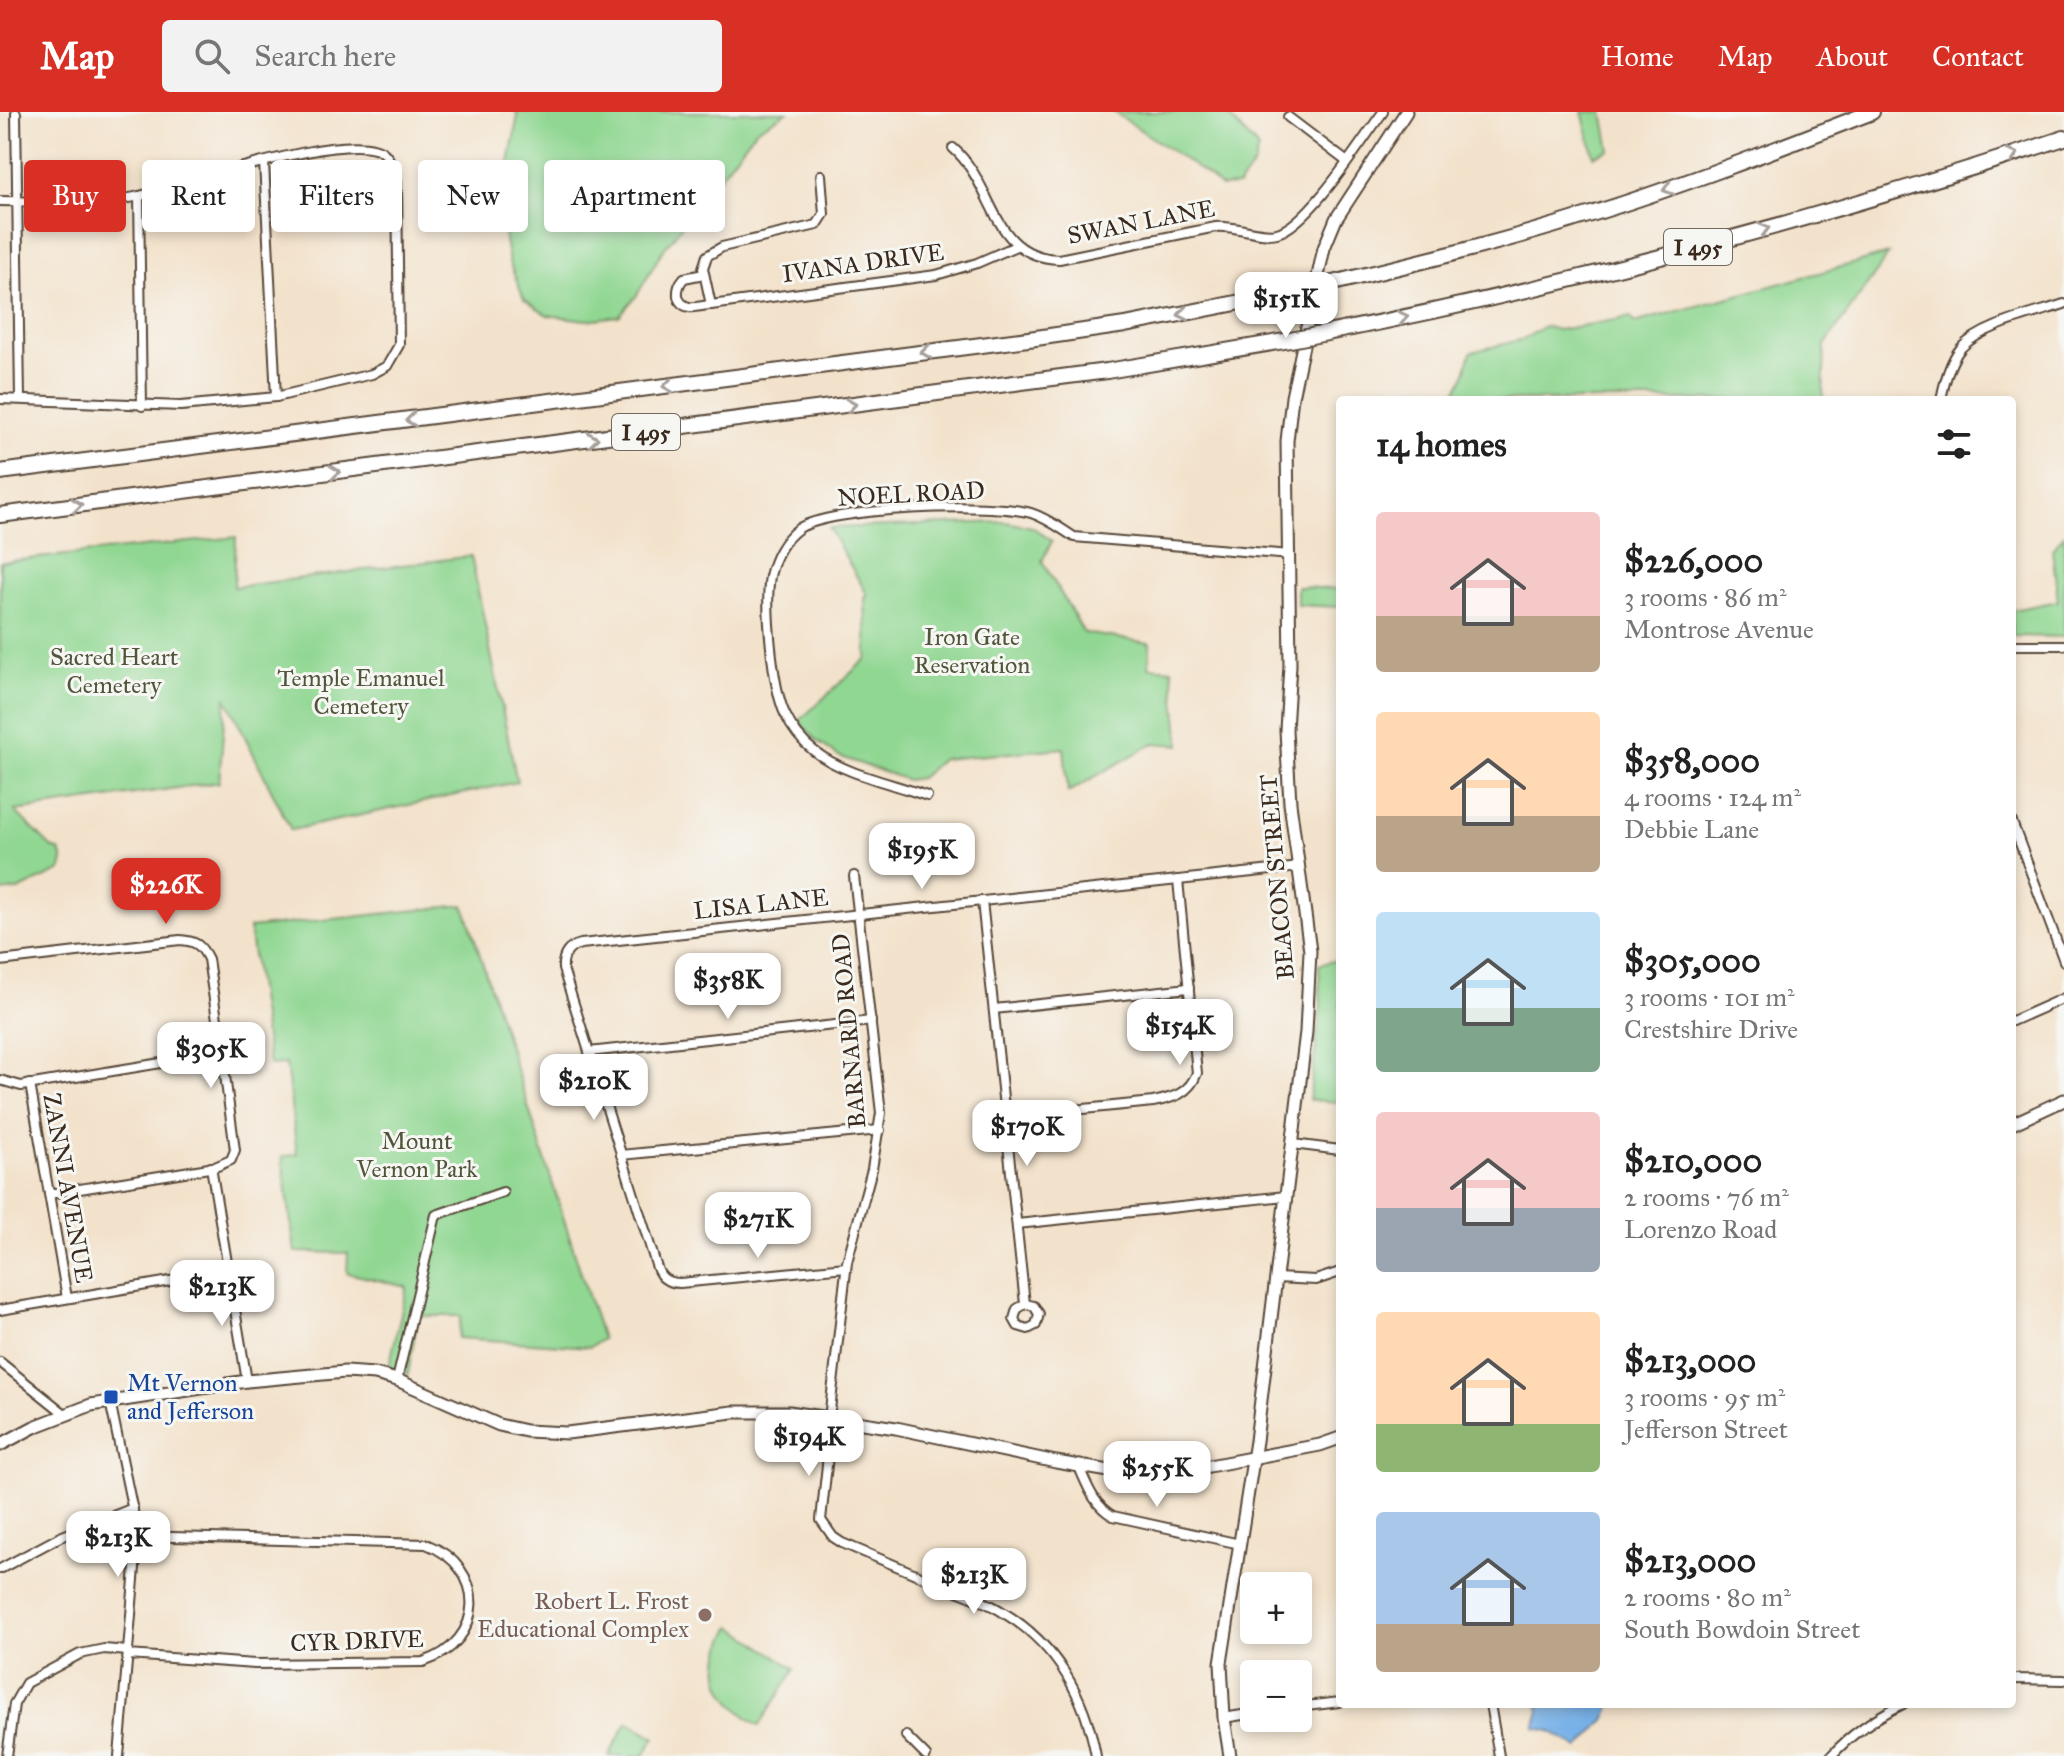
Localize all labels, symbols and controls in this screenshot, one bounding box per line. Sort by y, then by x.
search box [162,20,722,92]
text: Map [40,33,114,79]
icon: search [190,34,234,78]
text: Search here [254,38,396,74]
text: Home [1601,39,1674,74]
text: Map [1718,39,1772,74]
text: About [1816,39,1888,74]
text: Contact [1932,39,2024,74]
one-way arrow [2006,148,2020,164]
chip: Buy [24,160,126,232]
chip: Rent [142,160,255,232]
chip: Filters [271,160,402,232]
chip: New [418,160,528,232]
chip: Apartment [544,160,725,232]
one-way arrow [1662,179,1676,195]
street label: SWAN LANE [1065,193,1217,251]
one-way arrow [1757,222,1771,239]
road number: I 495 [1664,229,1732,265]
street label: IVANA DRIVE [780,237,946,289]
pin: $151K [1230,272,1342,340]
text: $151K [1253,282,1319,314]
one-way arrow [1177,305,1191,322]
one-way arrow [1396,309,1409,326]
one-way arrow [919,343,933,360]
one-way arrow [661,377,675,394]
one-way arrow [844,397,858,414]
one-way arrow [404,411,417,428]
road number: I 495 [612,414,680,450]
icon: filters [1932,422,1976,466]
text: 14 homes [1376,424,1507,465]
one-way arrow [587,430,600,447]
one-way arrow [328,464,342,481]
street label: NOEL ROAD [836,475,986,513]
one-way arrow [71,497,84,514]
text: $226,000 [1624,540,1763,581]
icon: home [1440,544,1536,640]
text: 3 rooms · 86 m² [1624,581,1787,613]
text: Montrose Avenue [1624,613,1814,645]
park label: Iron Gate Reservation [914,622,1030,680]
park label: Sacred Heart Cemetery [50,642,179,700]
park label: Temple Emanuel Cemetery [277,663,445,721]
text: $358,000 [1624,740,1760,781]
icon: home [1440,744,1536,840]
street label: BEACON STREET [1253,773,1301,981]
text: 4 rooms · 124 m² [1624,781,1801,813]
text: Debbie Lane [1624,813,1759,845]
pin: $195K [866,823,978,891]
text: $195K [887,833,957,865]
pin: $226K [110,858,222,926]
text: $226K [130,868,202,900]
street label: LISA LANE [692,882,830,926]
street label: BARNARD ROAD [826,932,872,1130]
text: $305,000 [1624,940,1761,981]
icon: home [1440,944,1536,1040]
pin: $358K [672,953,784,1021]
text: $358K [693,963,763,995]
text: 3 rooms · 101 m² [1624,981,1795,1013]
pin: $154K [1124,999,1236,1067]
text: $154K [1145,1009,1215,1041]
text: Crestshire Drive [1624,1013,1798,1045]
pin: $305K [155,1022,267,1090]
text: $305K [175,1032,247,1064]
pin: $210K [538,1054,650,1122]
text: $210K [558,1064,630,1096]
street label: ZANNI AVENUE [37,1091,99,1285]
pin: $170K [971,1100,1083,1168]
text: $170K [990,1110,1064,1142]
park label: Mount Vernon Park [356,1126,478,1184]
text: $210,000 [1624,1140,1762,1181]
icon: home [1440,1144,1536,1240]
text: 2 rooms · 76 m² [1624,1181,1789,1213]
pin: $271K [702,1192,814,1260]
text: $271K [723,1202,793,1234]
text: Lorenzo Road [1624,1213,1777,1245]
pin: $213K [166,1260,278,1328]
text: $213K [188,1270,256,1302]
text: $213,000 [1624,1340,1756,1381]
icon: home [1440,1344,1536,1440]
place label: Mt Vernon and Jefferson [127,1368,254,1426]
text: 3 rooms · 95 m² [1624,1381,1785,1413]
marker: Mt Vernon and Jefferson [102,1388,120,1406]
pin: $194K [753,1410,865,1478]
text: Jefferson Street [1624,1413,1788,1445]
text: $194K [773,1420,845,1452]
pin: $255K [1101,1441,1213,1509]
text: $255K [1122,1451,1192,1483]
pin: $213K [62,1511,174,1579]
text: $213K [84,1521,152,1553]
text: $213,000 [1624,1540,1756,1581]
icon: home [1440,1544,1536,1640]
pin: $213K [918,1548,1030,1616]
text: $213K [940,1558,1008,1590]
map controls [1240,1572,1312,1732]
button: + [1240,1572,1312,1644]
text: 2 rooms · 80 m² [1624,1581,1791,1613]
place label: Robert L. Frost Educational Complex [477,1586,689,1644]
marker: Robert L. Frost Educational Complex [696,1606,714,1624]
text: South Bowdoin Street [1624,1613,1860,1645]
street label: CYR DRIVE [290,1624,424,1658]
button: − [1240,1660,1312,1732]

